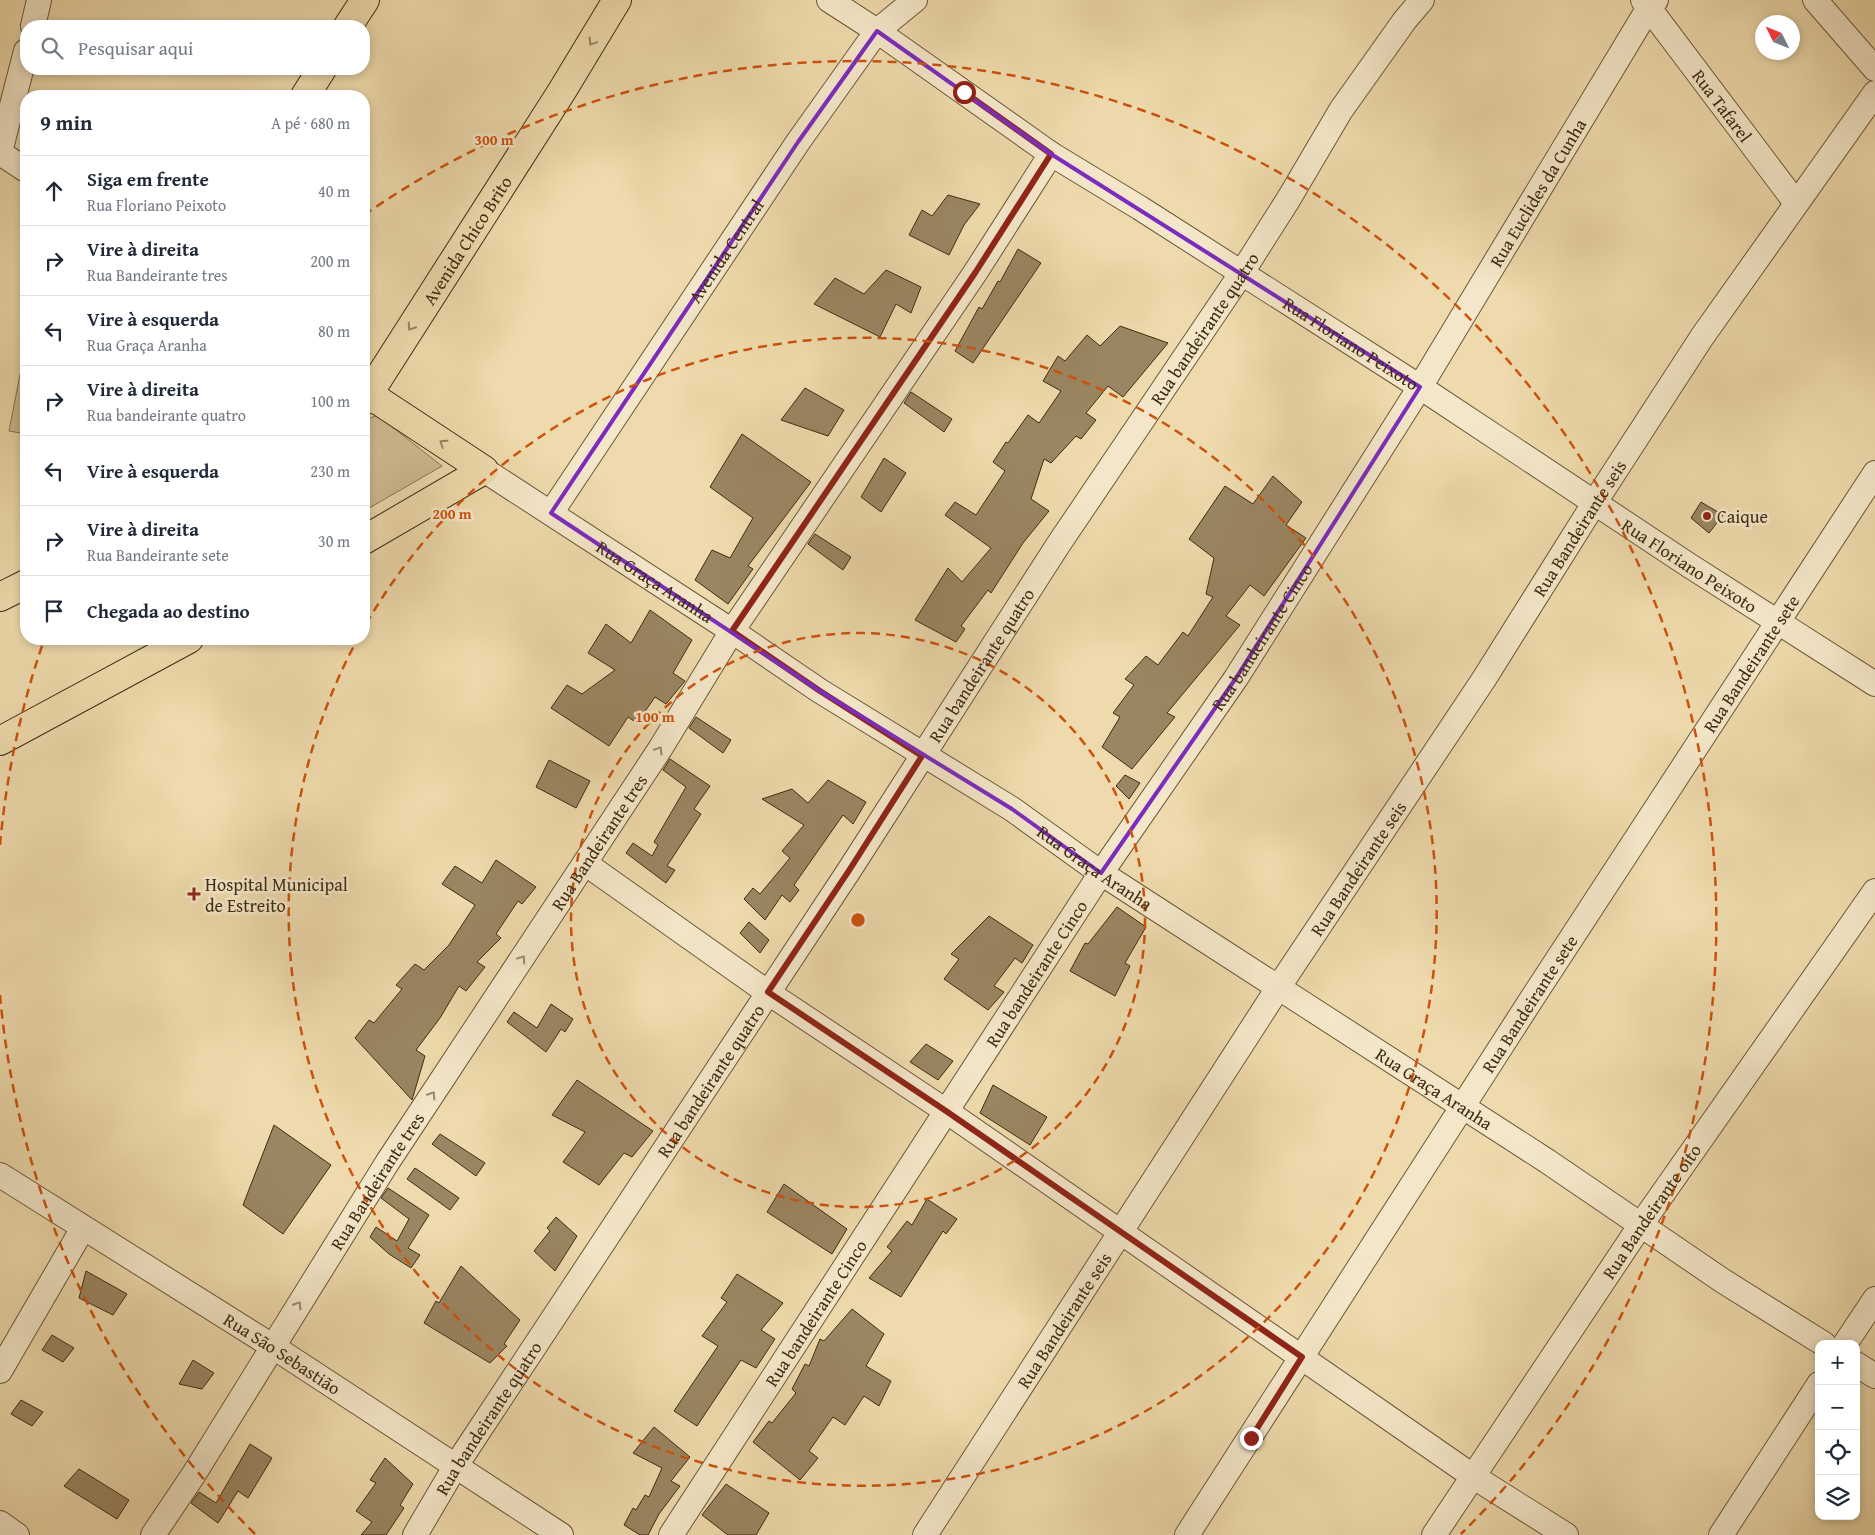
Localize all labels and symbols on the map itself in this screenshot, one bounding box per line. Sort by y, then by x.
north arrow [1755,15,1800,60]
one-way arrow [588,36,598,45]
street label: Rua Tafarel [1686,63,1759,148]
route start [953,81,976,104]
street label: Rua Euclides da Cunha [1482,113,1593,272]
text: 300 m [474,129,514,150]
street label: Avenida Chico Brito [415,170,518,310]
street label: Avenida Central [681,193,770,308]
street label: Rua bandeirante quatro [1143,247,1265,410]
street label: Rua Floriano Peixoto [1278,289,1424,397]
one-way arrow [408,321,417,330]
one-way arrow [439,440,448,450]
street label: Rua Bandeirante seis [1526,454,1633,601]
text: 200 m [432,503,472,524]
place label: Caique [1717,503,1768,530]
marker: Caique [1701,510,1713,522]
street label: Rua Floriano Peixoto [1617,511,1763,619]
street label: Rua Graça Aranha [591,533,719,629]
street label: Rua bandeirante Cinco [1204,558,1319,716]
street label: Rua bandeirante quatro [921,582,1041,748]
street label: Rua Bandeirante sete [1696,589,1806,738]
text: 100 m [635,706,675,727]
one-way arrow [653,746,663,755]
street label: Rua Bandeirante tres [544,768,654,916]
street label: Rua Bandeirante seis [1303,795,1413,941]
street label: Rua Graça Aranha [1032,818,1159,917]
place label: Hospital Municipal de Estreito [205,871,348,919]
marker: Hospital Municipal de Estreito [187,887,201,901]
street label: Rua bandeirante Cinco [978,894,1094,1052]
centre of rings [849,911,867,929]
street label: Rua Bandeirante sete [1474,929,1584,1078]
one-way arrow [516,955,525,965]
street label: Rua bandeirante quatro [650,999,771,1163]
street label: Rua Graça Aranha [1370,1040,1499,1136]
one-way arrow [426,1091,436,1100]
street label: Rua Bandeirante tres [323,1107,431,1255]
street label: Rua Bandeirante oito [1595,1138,1707,1284]
street label: Rua bandeirante Cinco [758,1234,873,1392]
street label: Rua Bandeirante seis [1010,1247,1118,1393]
one-way arrow [292,1302,301,1311]
street label: Rua São Sebastião [219,1306,346,1401]
street label: Rua bandeirante quatro [428,1336,548,1500]
route end [1240,1427,1263,1450]

